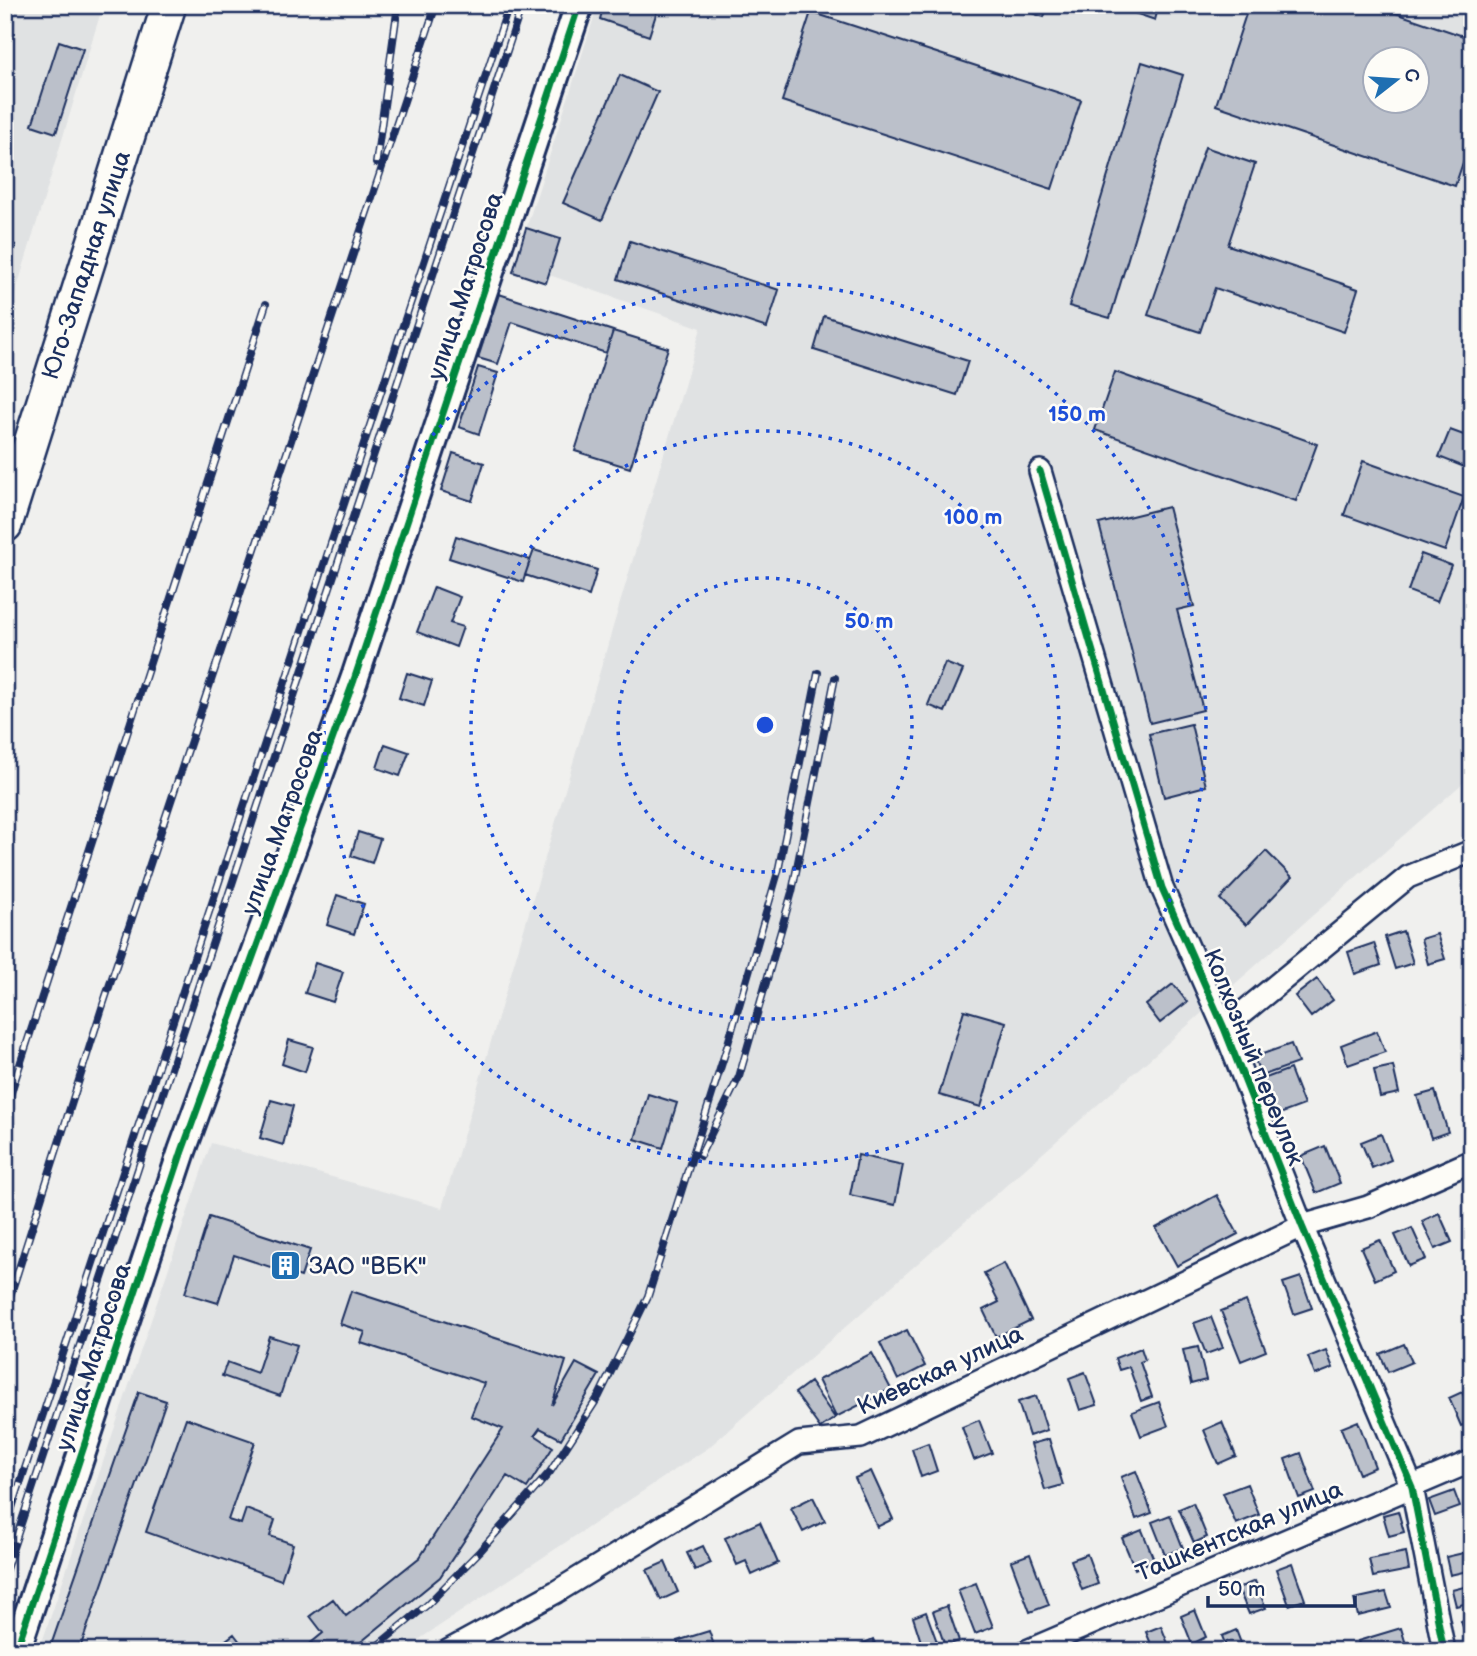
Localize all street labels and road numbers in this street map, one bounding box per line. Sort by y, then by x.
street label: Юго-Западная улица [36,147,137,383]
street label: улица Матросова [421,189,509,384]
street label: улица Матросова [235,725,330,919]
street label: Колхозный переулок [1197,945,1310,1170]
street label: улица Матросова [49,1260,137,1455]
street label: Киевская улица [853,1319,1028,1421]
street label: Ташкентская улица [1132,1475,1347,1588]

